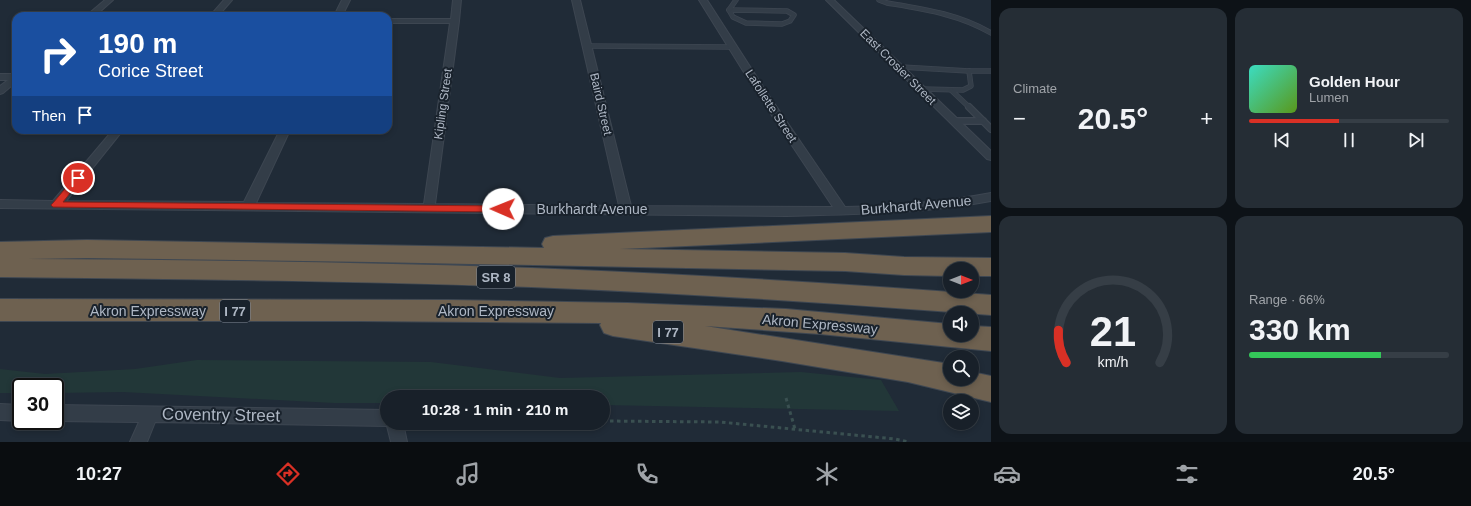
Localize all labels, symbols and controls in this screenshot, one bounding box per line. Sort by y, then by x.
street label: East Crosier Street [857,26,939,108]
icon: right [32,28,84,80]
text: 190 m [98,28,177,59]
text: Corice Street [98,61,203,81]
street label: Kipling Street [431,67,455,140]
street label: Lafollette Street [742,67,800,146]
street label: Baird Street [587,72,615,137]
text: Golden Hour [1309,73,1400,90]
text: Climate [1013,81,1057,96]
text: Lumen [1309,90,1349,105]
text: 20.5° [1078,102,1148,135]
icon: arrive [74,104,96,126]
text: − [1013,106,1026,131]
text: + [1200,106,1213,131]
text: Then [32,107,66,124]
icon: previous [1271,129,1293,151]
icon: pause [1338,129,1360,151]
icon: next [1405,129,1427,151]
pin [61,161,95,195]
icon: arrive [67,167,89,189]
position arrow [482,188,524,230]
street label: Burkhardt Avenue [860,192,972,218]
street label: Burkhardt Avenue [536,201,648,217]
north arrow [943,262,979,298]
map controls [943,262,979,430]
road number: SR 8 [477,266,515,288]
text: Range · 66% [1249,292,1325,307]
road number: I 77 [220,300,250,322]
street label: Akron Expressway [90,303,206,319]
street label: Akron Expressway [438,303,554,319]
button: sound [943,306,979,342]
text: 21 [1090,308,1136,355]
street label: Akron Expressway [762,311,878,337]
text: 330 km [1249,313,1351,346]
road number: I 77 [653,321,683,343]
button: search [943,350,979,386]
text: km/h [1098,354,1129,370]
speed limit sign: 30 [12,378,64,430]
button: layers [943,394,979,430]
text: 10:28 · 1 min · 210 m [422,401,568,418]
street label: Coventry Street [162,404,280,426]
icon: directions [274,460,302,488]
icon: music [454,460,482,488]
icon: phone [633,460,661,488]
icon: climate [813,460,841,488]
icon: car [993,460,1021,488]
icon: filters [1173,460,1201,488]
text: 10:27 [76,464,122,484]
text: 20.5° [1353,464,1395,484]

